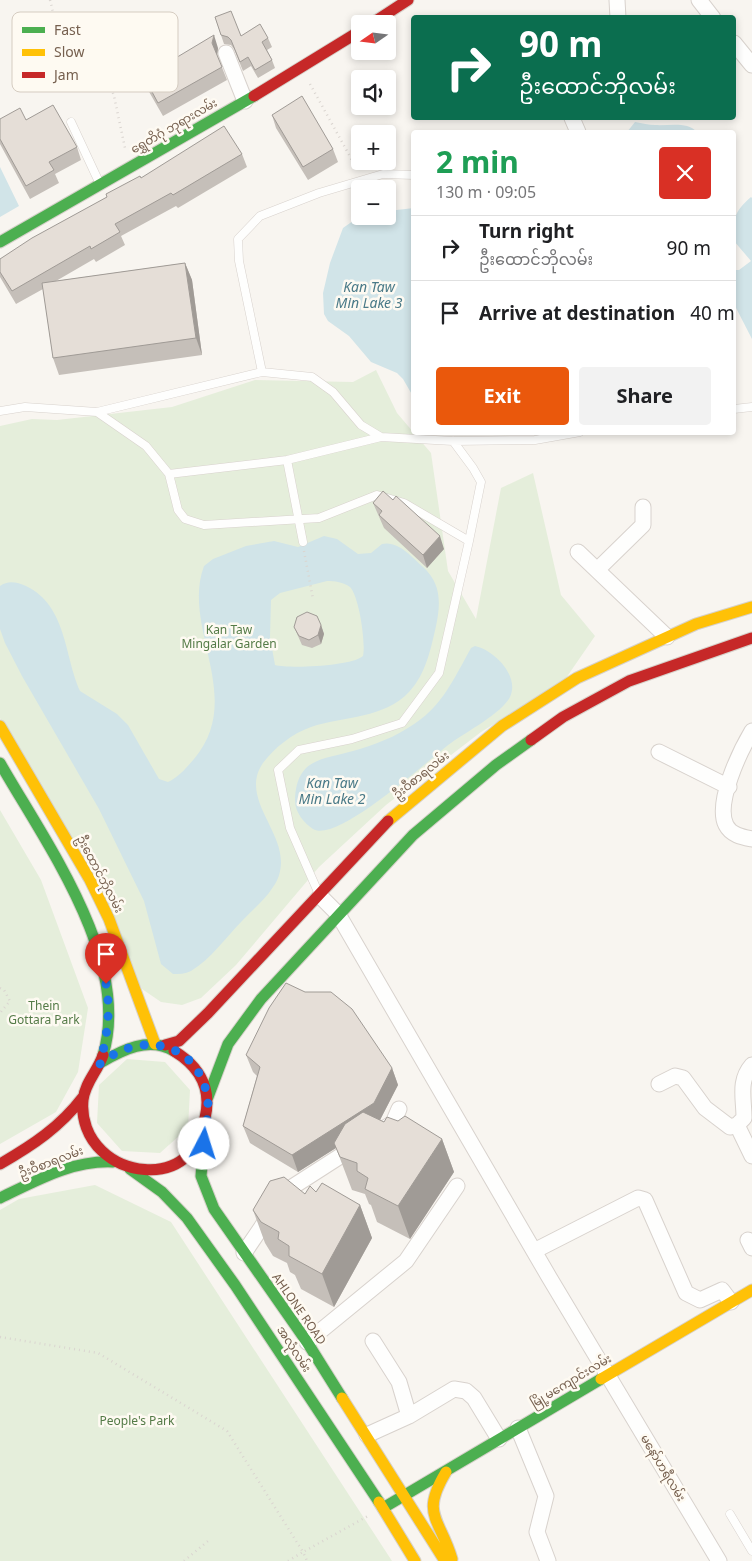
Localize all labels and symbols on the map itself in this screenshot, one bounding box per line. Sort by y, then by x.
legend [12,12,178,92]
north arrow [351,15,396,60]
text: Fast [54,20,81,39]
text: Slow [54,42,85,61]
text: Jam [52,65,79,84]
street label: ရွှေတိဂုံ ဘုရားလမ်း [127,94,221,159]
water label: Kan Taw Min Lake 3 [336,277,403,312]
park label: Kan Taw Mingalar Garden [181,621,277,652]
street label: ဦးဝီစာရလမ်း [389,747,454,804]
water label: Kan Taw Min Lake 2 [299,773,366,808]
street label: ဦးထောင်ဘိုလမ်း [71,832,128,916]
pin [85,933,127,984]
park label: Thein Gottara Park [8,997,80,1028]
position arrow [177,1117,229,1169]
street label: ဦးဝီစာရလမ်း [16,1141,86,1183]
street label: AHLONE ROAD [268,1269,331,1348]
street label: အလုံလမ်း [271,1322,316,1376]
street label: မြို့မကျောင်းလမ်း [527,1350,615,1413]
park label: People's Park [100,1412,175,1429]
street label: မနော်ဟရီလမ်း [635,1431,690,1505]

